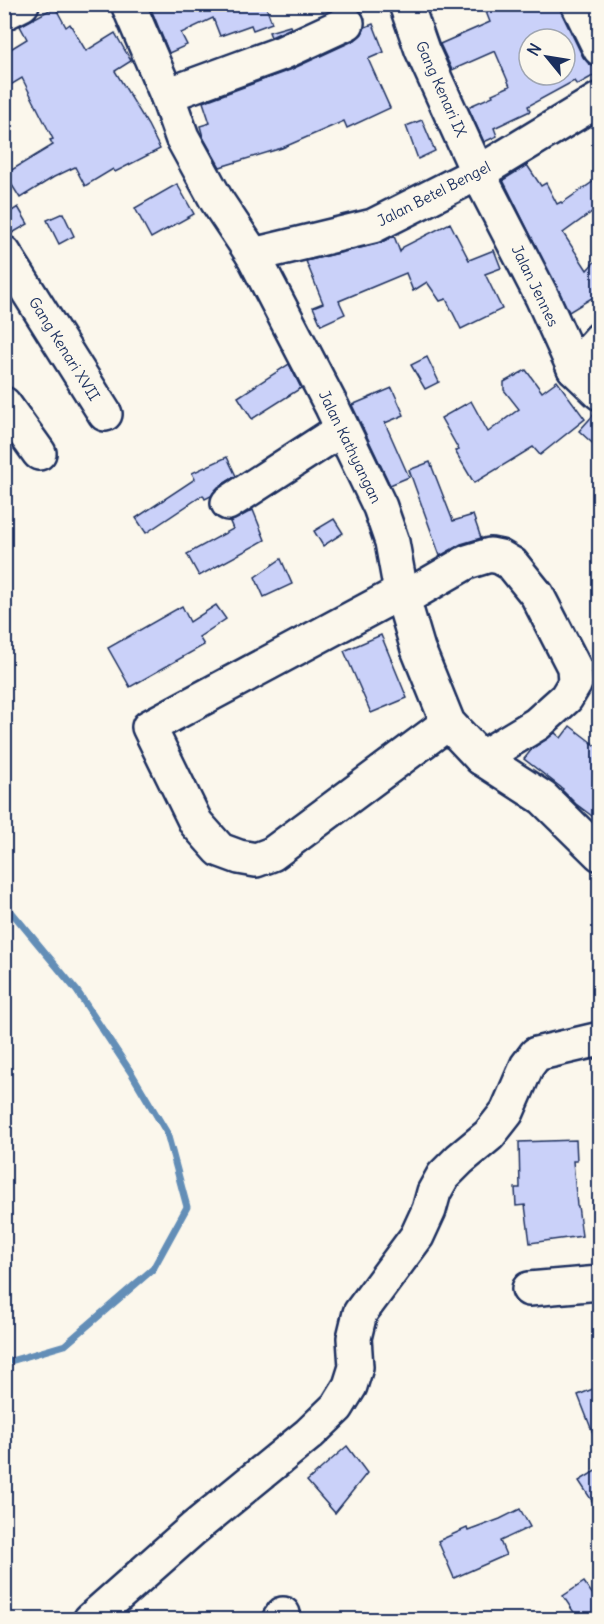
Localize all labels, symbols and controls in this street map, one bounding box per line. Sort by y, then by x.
north arrow [517,27,577,87]
street label: Gang Kenari IX [412,38,471,140]
text: N [523,40,545,59]
street label: Jalan Betel Bengel [374,157,494,230]
street label: Jalan Jennes [508,242,563,330]
street label: Gang Kenari XVII [25,293,104,404]
street label: Jalan Kathyangan [315,387,386,507]

